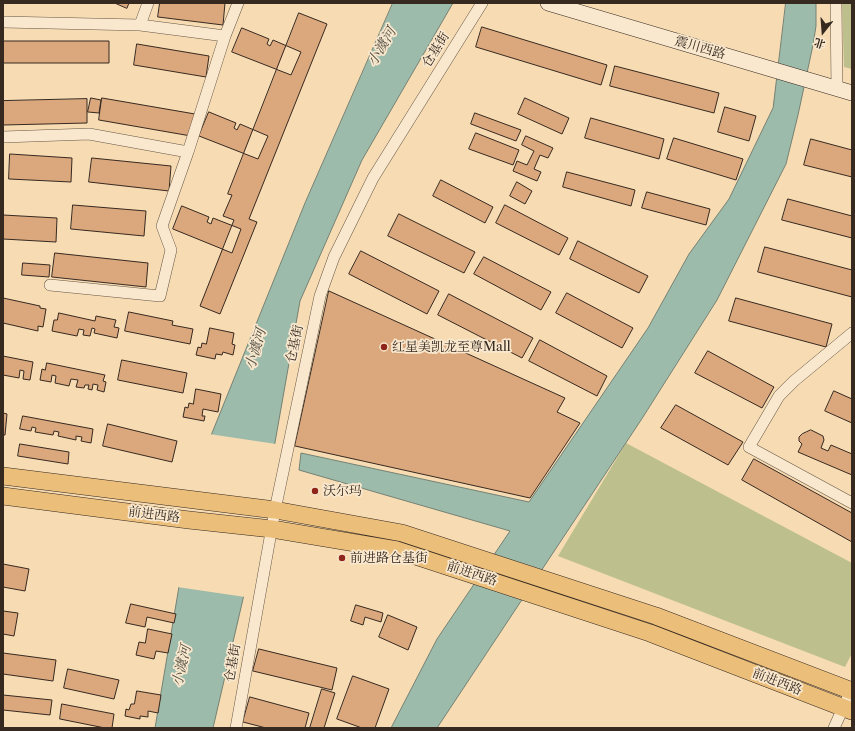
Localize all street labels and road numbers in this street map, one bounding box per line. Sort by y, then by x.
street label: 仓基街 [419,29,453,71]
street label: 震川西路 [673,33,727,63]
street label: 仓基街 [283,323,307,365]
street label: 前进西路 [127,504,181,526]
street label: 前进西路 [445,559,499,589]
street label: 仓基街 [222,642,244,684]
street label: 前进西路 [750,665,804,699]

